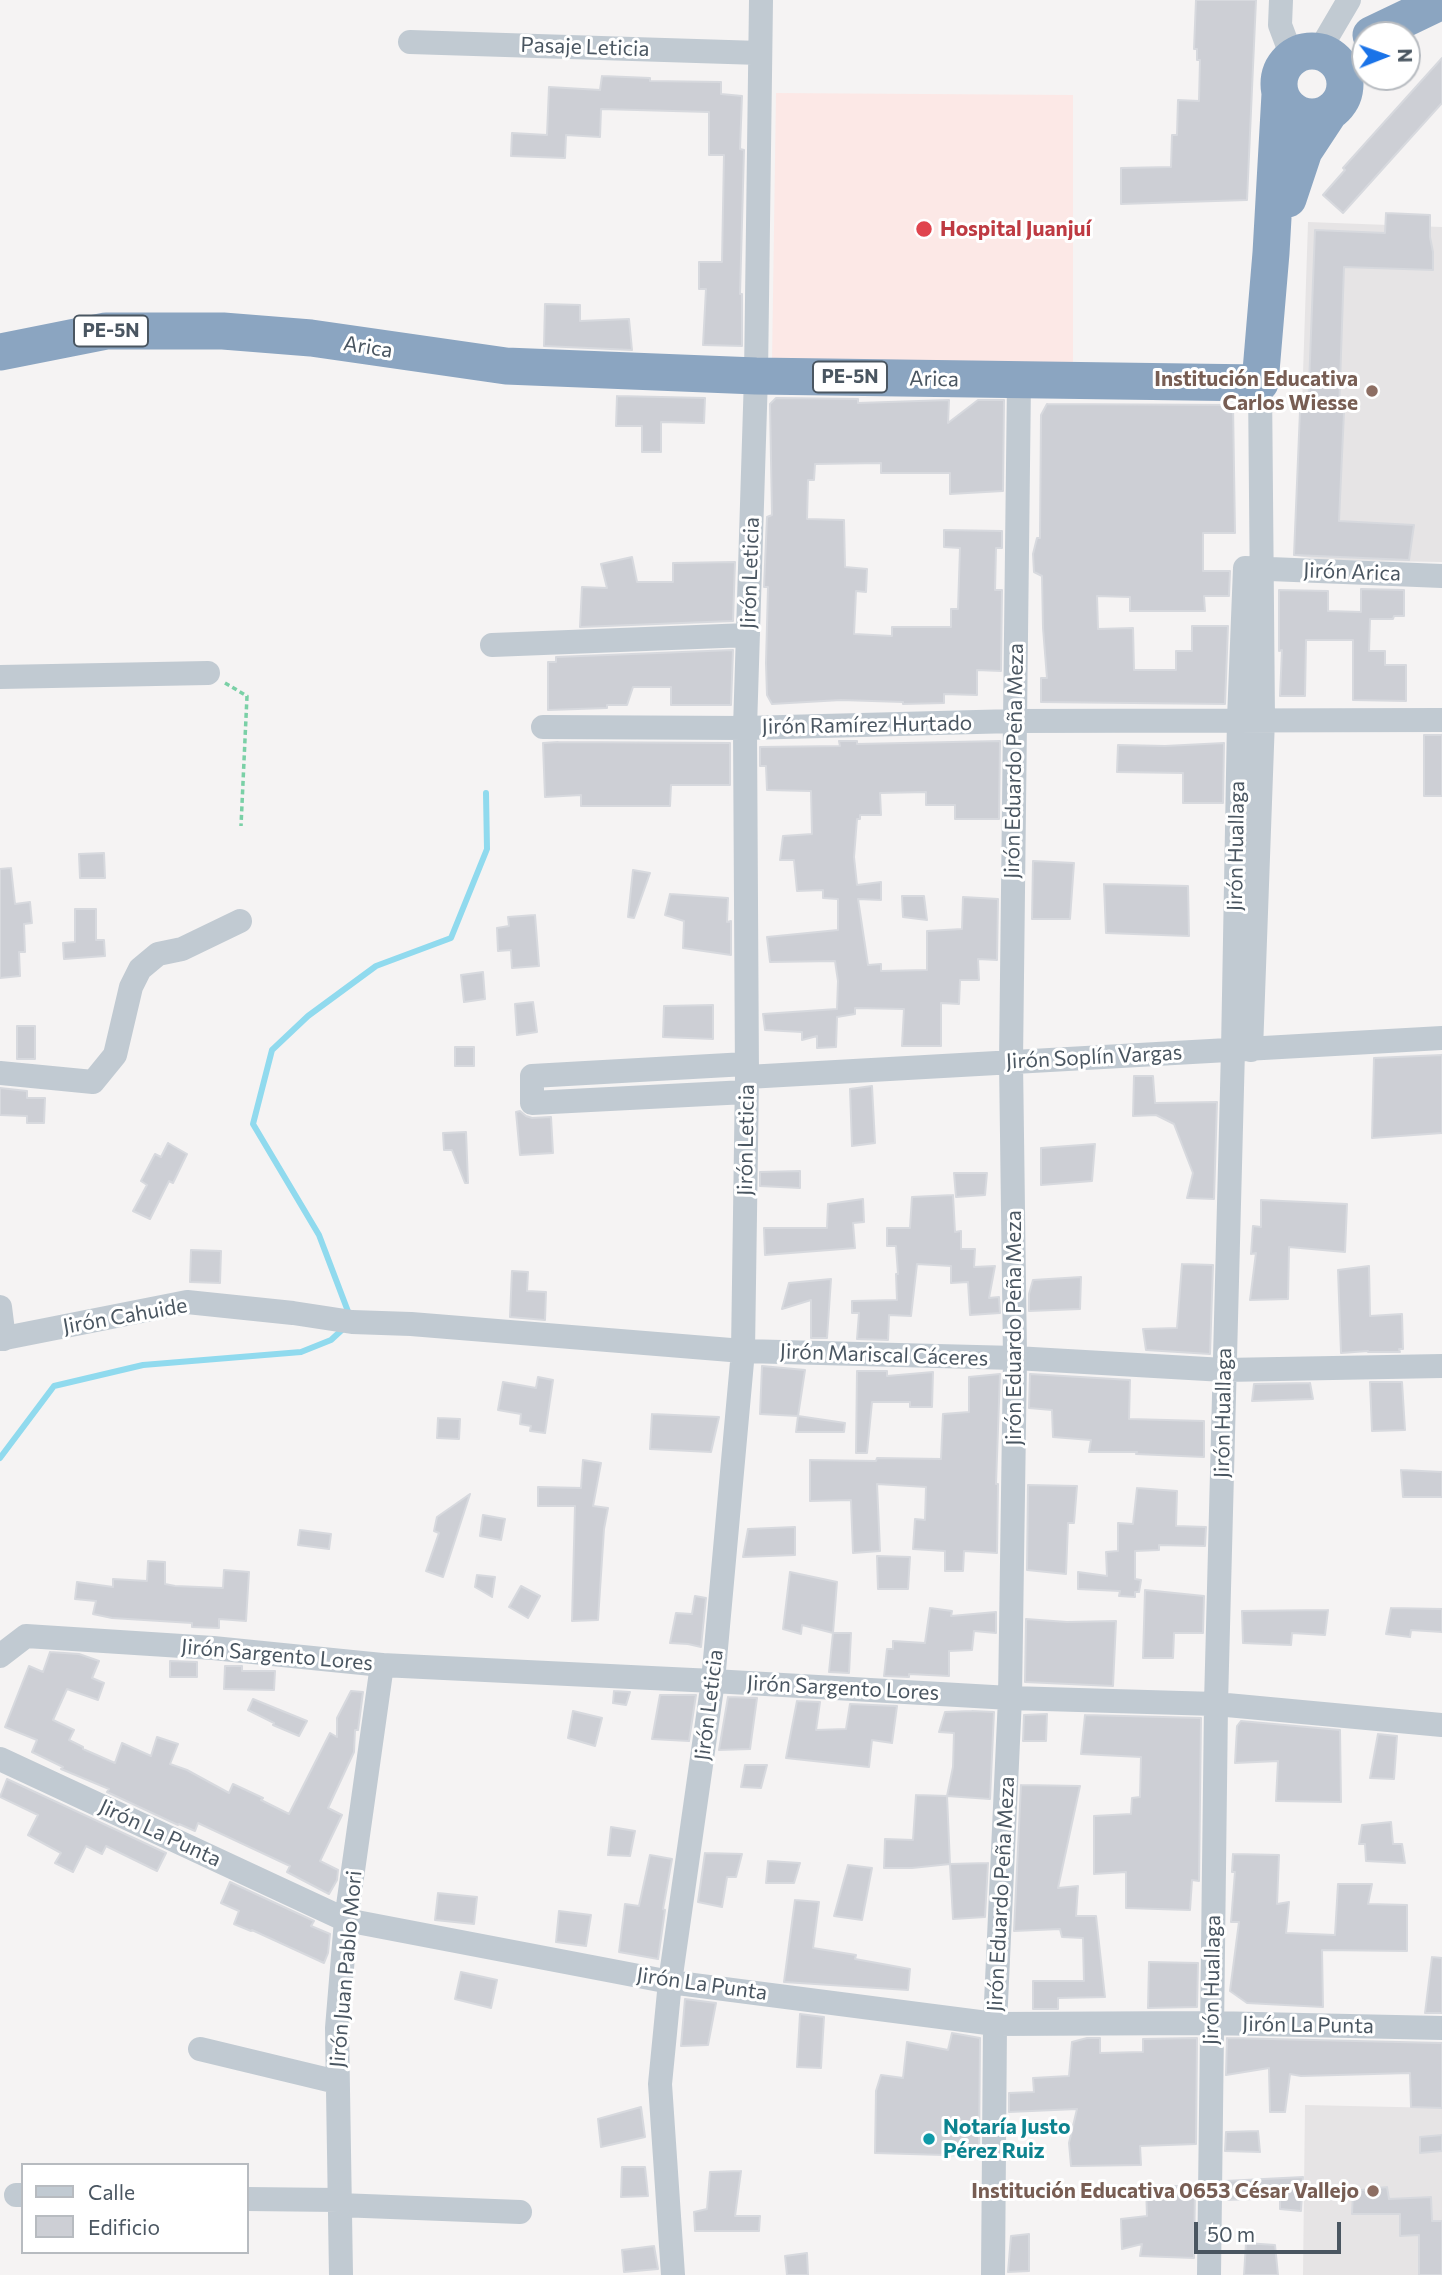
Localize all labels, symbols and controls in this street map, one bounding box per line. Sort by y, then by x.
north arrow [1351,21,1421,91]
street label: Pasaje Leticia [520,32,650,62]
text: N [1394,48,1417,63]
place label: Hospital Juanjuí [940,216,1091,242]
marker: Hospital Juanjuí [914,219,934,239]
road number: PE-5N [74,316,148,346]
street label: Arica [342,331,394,363]
road number: PE-5N [813,362,887,392]
street label: Arica [909,366,959,392]
place label: Institución Educativa Carlos Wiesse [1154,366,1358,416]
marker: Institución Educativa Carlos Wiesse [1364,383,1380,399]
street label: Jirón Leticia [735,517,765,629]
street label: Jirón Arica [1303,558,1401,586]
street label: Jirón Eduardo Peña Meza [999,643,1029,879]
street label: Jirón Ramírez Hurtado [762,711,972,739]
street label: Jirón Huallaga [1222,781,1250,911]
street label: Jirón Soplín Vargas [1005,1040,1183,1074]
street label: Jirón Leticia [732,1084,760,1196]
street label: Jirón Eduardo Peña Meza [1001,1210,1027,1446]
street label: Jirón Cahuide [61,1293,189,1339]
street label: Jirón Mariscal Cáceres [779,1339,989,1371]
street label: Jirón Huallaga [1209,1348,1237,1478]
street label: Jirón Sargento Lores [180,1634,374,1676]
street label: Jirón Leticia [690,1648,728,1762]
street label: Jirón Sargento Lores [746,1670,940,1706]
street label: Jirón Eduardo Peña Meza [982,1776,1020,2012]
street label: Jirón La Punta [95,1794,225,1872]
street label: Jirón Juan Pablo Mori [325,1869,367,2069]
street label: Jirón Huallaga [1198,1915,1226,2045]
street label: Jirón La Punta [635,1962,769,2006]
street label: Jirón La Punta [1242,2011,1374,2039]
place label: Notaría Justo Pérez Ruiz [943,2114,1070,2164]
marker: Notaría Justo Pérez Ruiz [921,2131,937,2147]
legend [21,2163,248,2254]
place label: Institución Educativa 0653 César Vallejo [971,2178,1359,2204]
text: Calle [88,2179,135,2204]
marker: Institución Educativa 0653 César Vallejo [1365,2183,1381,2199]
scale bar [1197,2208,1344,2252]
text: Edificio [88,2214,160,2239]
text: 50 m [1207,2221,1255,2246]

